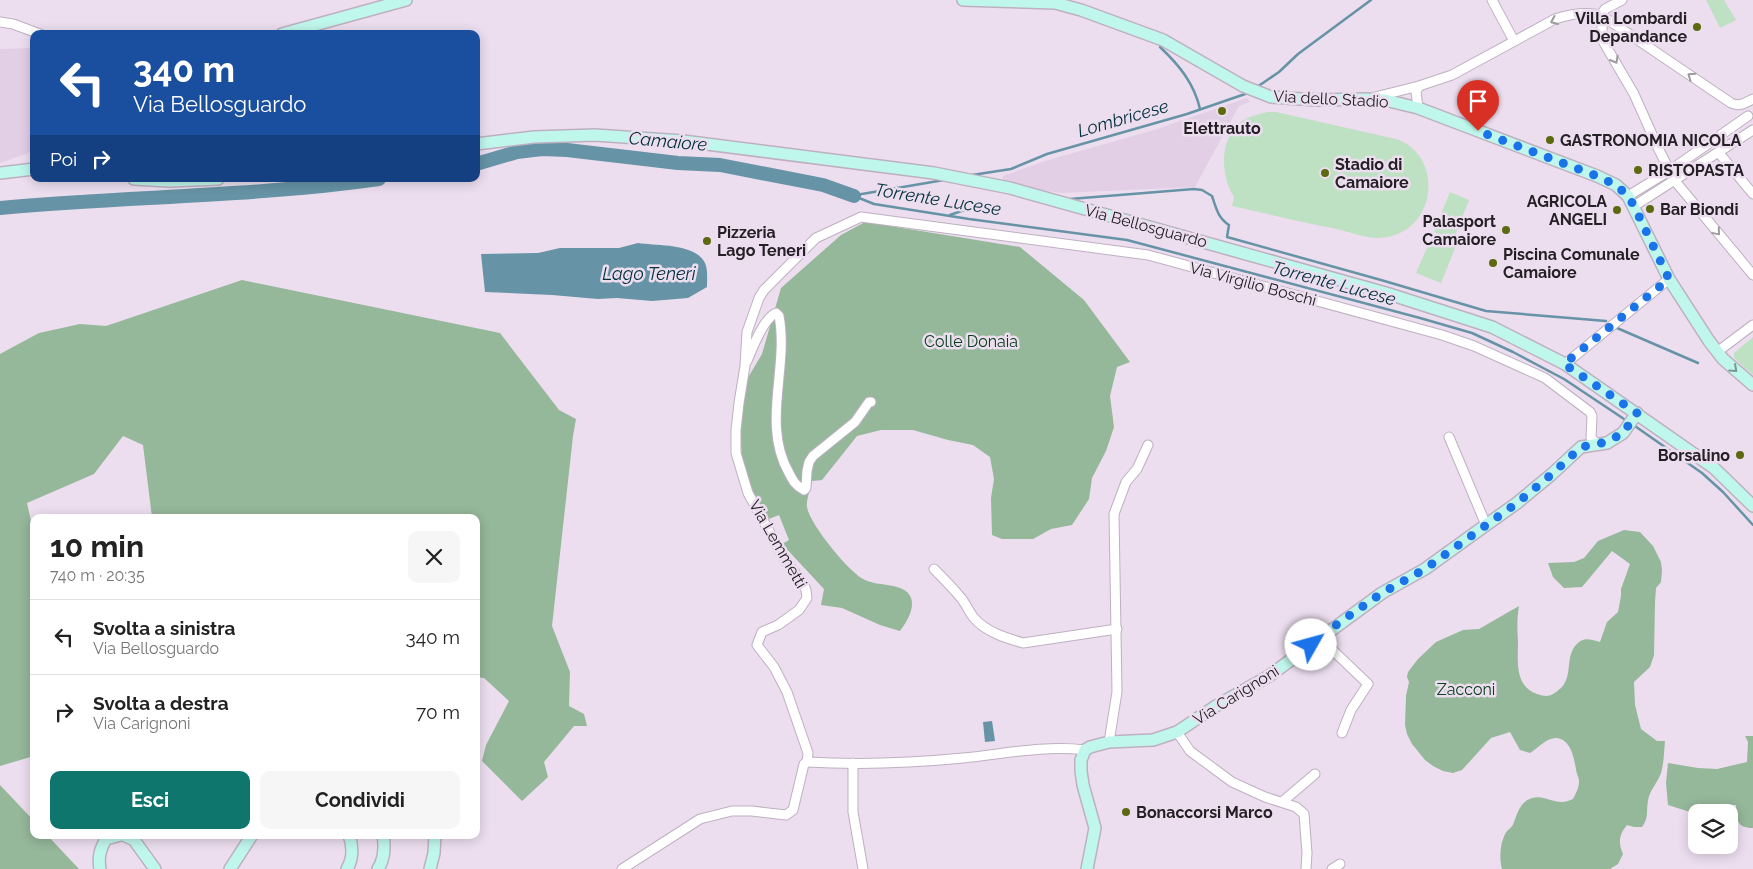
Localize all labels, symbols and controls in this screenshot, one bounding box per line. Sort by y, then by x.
place label: Villa Lombardi Depandance [1575,9,1687,46]
one-way arrow [1550,14,1559,25]
marker: Villa Lombardi Depandance [1691,21,1703,33]
text: 340 m [133,49,235,90]
icon: left [50,50,115,115]
one-way arrow [1608,55,1618,64]
one-way arrow [1687,72,1696,82]
pin [1457,80,1499,131]
street label: Via dello Stadio [1273,86,1389,112]
icon: arrive [1464,87,1492,115]
text: Via Bellosguardo [133,91,306,117]
water label: Lombricese [1075,95,1171,141]
marker: Elettrauto [1216,105,1228,117]
place label: Elettrauto [1183,119,1261,138]
water label: Camaiore [628,127,709,155]
place label: GASTRONOMIA NICOLA [1560,131,1741,150]
marker: GASTRONOMIA NICOLA [1544,134,1556,146]
icon: right [87,145,115,173]
text: Poi [50,148,77,170]
place label: Stadio di Camaiore [1335,155,1409,192]
place label: RISTOPASTA [1648,161,1744,180]
marker: RISTOPASTA [1632,164,1644,176]
marker: Stadio di Camaiore [1319,167,1331,179]
water label: Torrente Lucese [873,179,1003,219]
place label: AGRICOLA ANGELI [1527,192,1607,229]
street label: Via Bellosguardo [1083,200,1209,252]
place label: Bar Biondi [1660,200,1738,219]
marker: Bar Biondi [1644,203,1656,215]
marker: AGRICOLA ANGELI [1611,204,1623,216]
place label: Palasport Camaiore [1422,212,1496,249]
place label: Pizzeria Lago Teneri [717,223,806,260]
marker: Palasport Camaiore [1500,224,1512,236]
one-way arrow [1712,227,1721,236]
marker: Pizzeria Lago Teneri [701,235,713,247]
place label: Piscina Comunale Camaiore [1503,245,1640,282]
water label: Torrente Lucese [1270,256,1399,310]
marker: Piscina Comunale Camaiore [1487,257,1499,269]
street label: Via Virgilio Boschi [1187,258,1319,310]
water label: Lago Teneri [602,263,697,284]
park label: Colle Donaia [924,332,1018,351]
one-way arrow [1729,363,1738,372]
place label: Borsalino [1658,446,1730,465]
marker: Borsalino [1734,449,1746,461]
street label: Via Lemmetti [745,497,811,591]
text: 10 min [50,529,144,564]
button: close [408,531,460,583]
text: 740 m · 20:35 [50,566,145,585]
text: Svolta a sinistra [93,617,235,639]
position arrow [1284,618,1336,670]
icon: left [50,623,78,651]
text: 340 m [406,626,460,648]
text: Via Bellosguardo [93,639,219,658]
street label: Via Carignoni [1190,661,1282,729]
park label: Zacconi [1437,680,1495,699]
text: Svolta a destra [93,692,229,714]
icon: right [50,698,78,726]
text: 70 m [416,701,460,723]
text: Via Carignoni [93,714,191,733]
button: Esci [50,771,250,829]
button: Condividi [260,771,460,829]
place label: Bonaccorsi Marco [1136,803,1273,822]
map controls [1688,804,1738,854]
button: layers [1688,804,1738,854]
marker: Bonaccorsi Marco [1120,806,1132,818]

